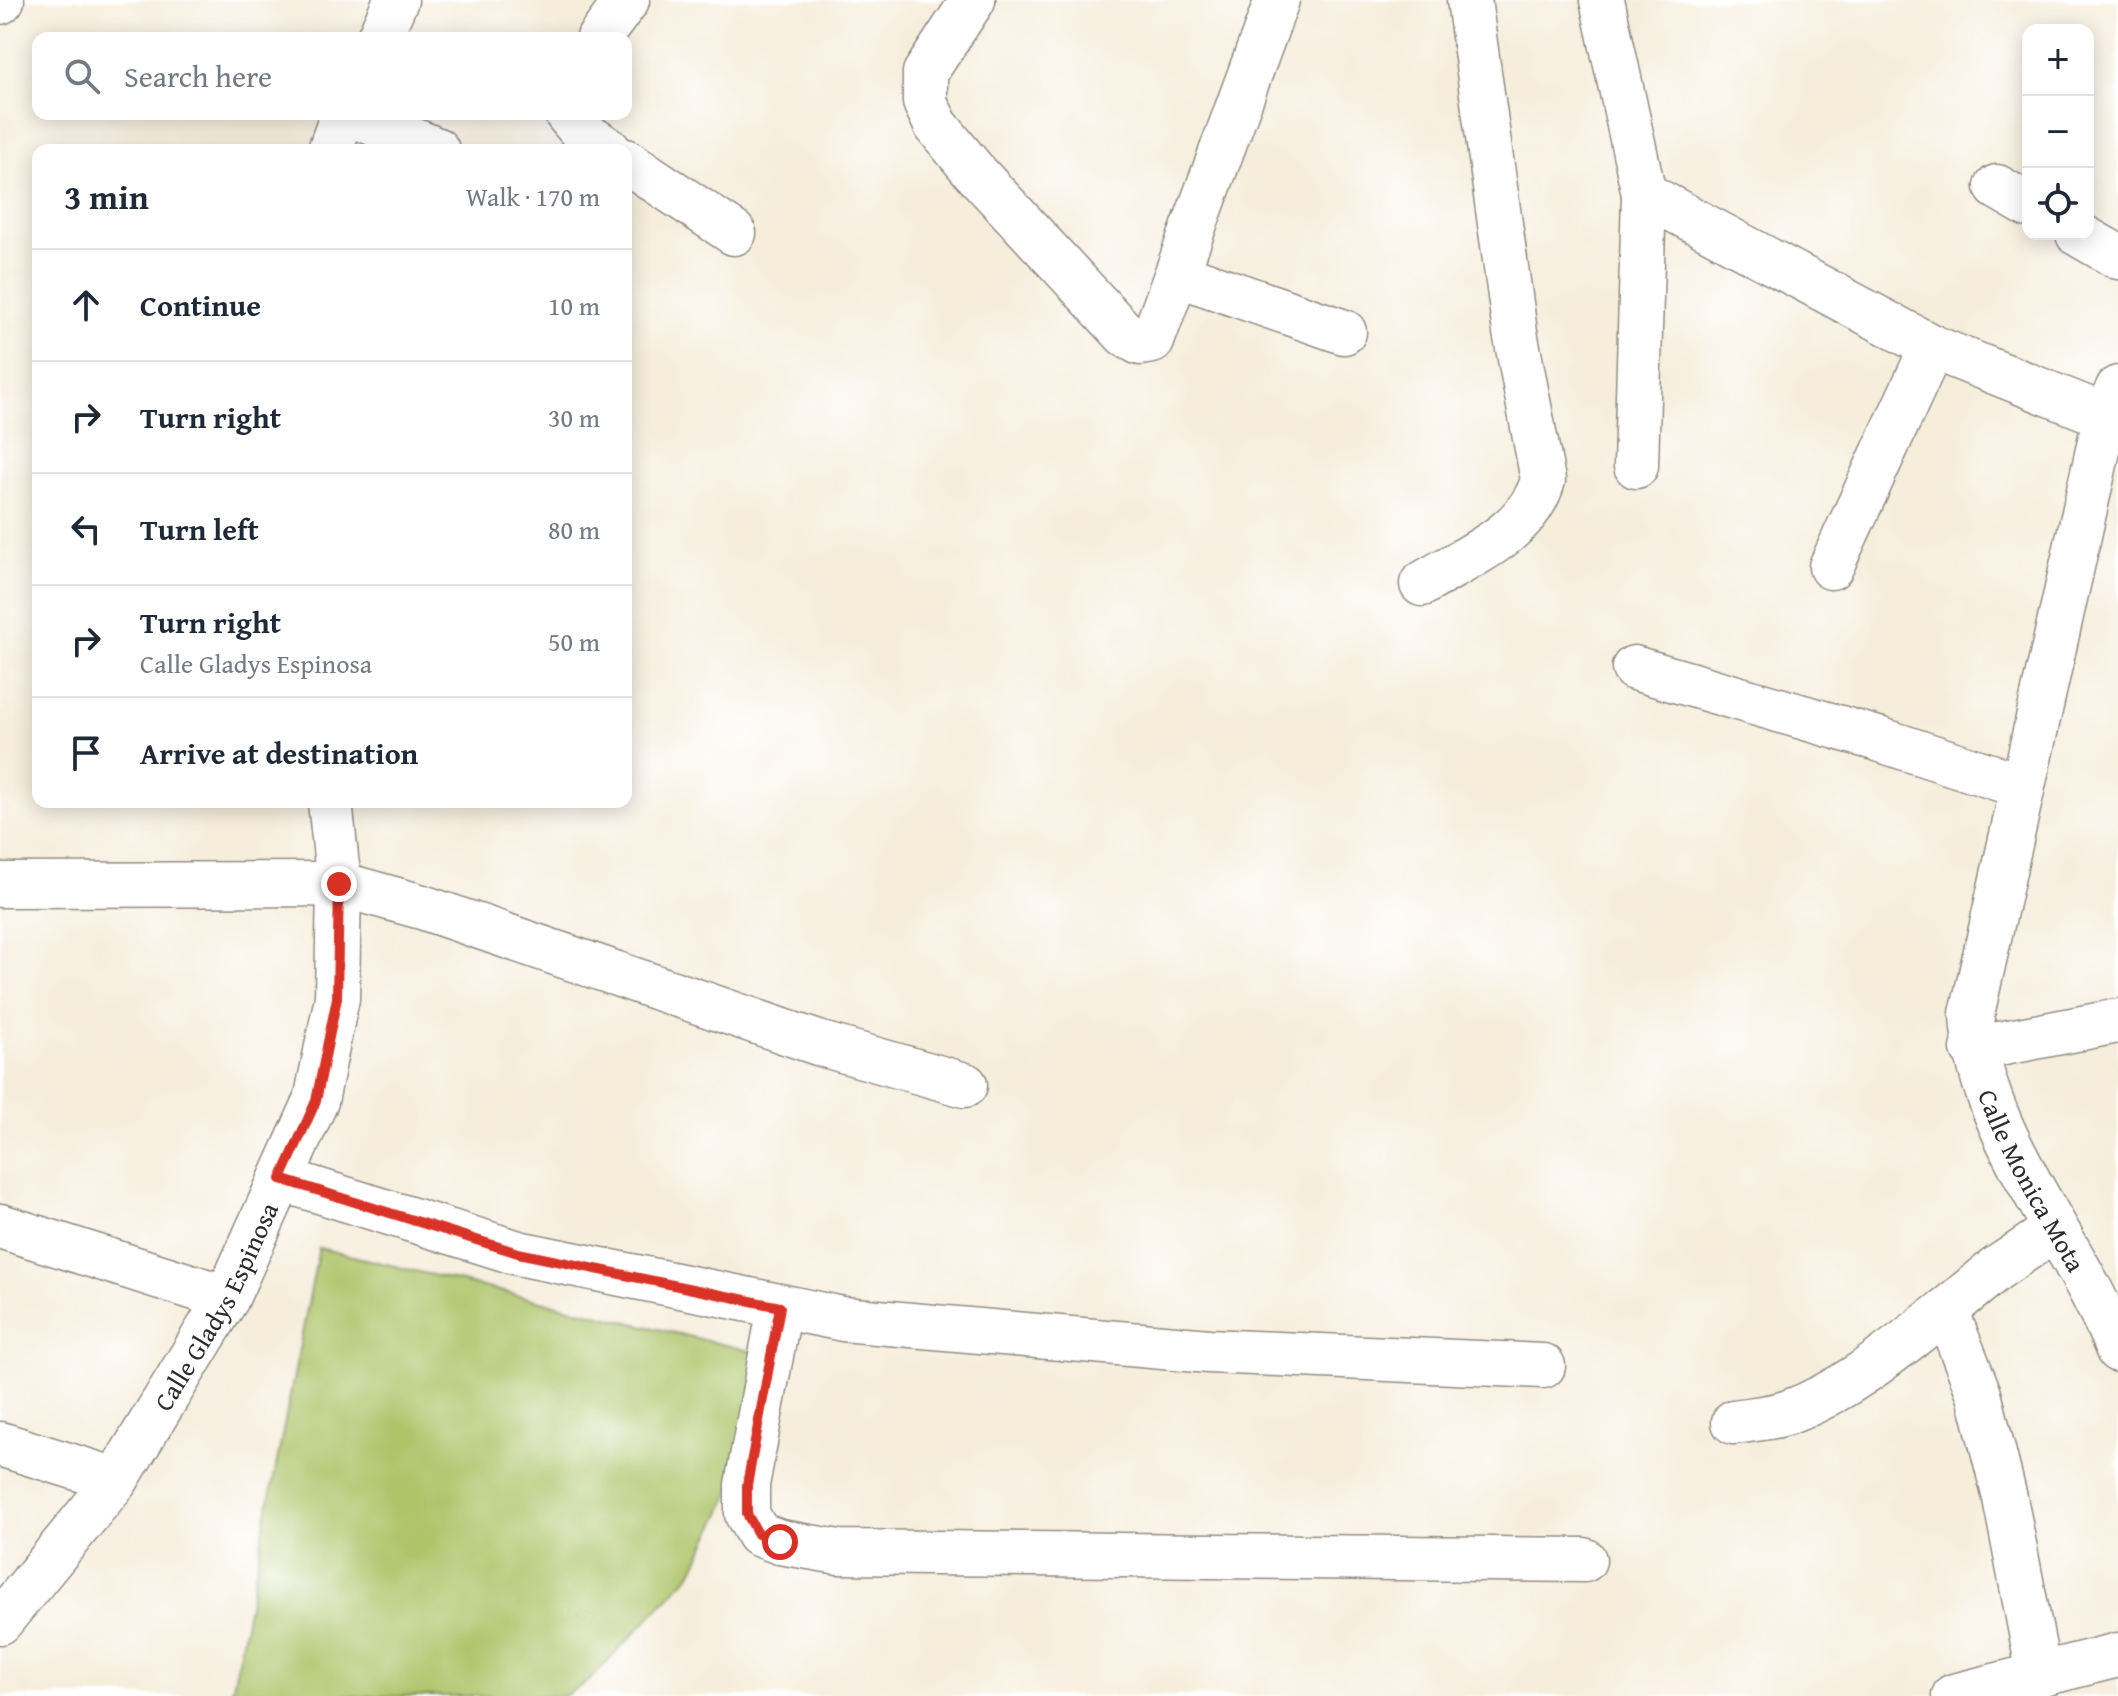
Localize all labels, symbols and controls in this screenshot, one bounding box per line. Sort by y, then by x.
map controls [2022,24,2094,240]
button: + [2022,24,2094,96]
search box [32,32,632,120]
icon: search [60,54,104,98]
text: Search here [124,54,272,98]
button: − [2022,96,2094,168]
button: locate [2022,168,2094,240]
text: 3 min [64,172,149,221]
text: Walk · 170 m [466,177,600,216]
icon: ahead [64,283,108,327]
text: Continue [140,283,261,327]
text: 10 m [548,286,600,325]
icon: right [64,395,108,439]
text: Turn right [140,395,281,439]
text: 30 m [548,398,600,437]
icon: left [64,507,108,551]
text: Turn left [140,507,259,551]
text: 80 m [548,510,600,549]
text: Turn right [140,600,281,644]
icon: right [64,619,108,663]
text: 50 m [548,622,600,661]
text: Calle Gladys Espinosa [140,644,372,683]
icon: arrive [64,731,108,775]
text: Arrive at destination [140,731,418,775]
route end [321,866,357,902]
street label: Calle Monica Mota [1969,1084,2096,1279]
street label: Calle Gladys Espinosa [143,1195,288,1418]
route start [762,1524,798,1560]

